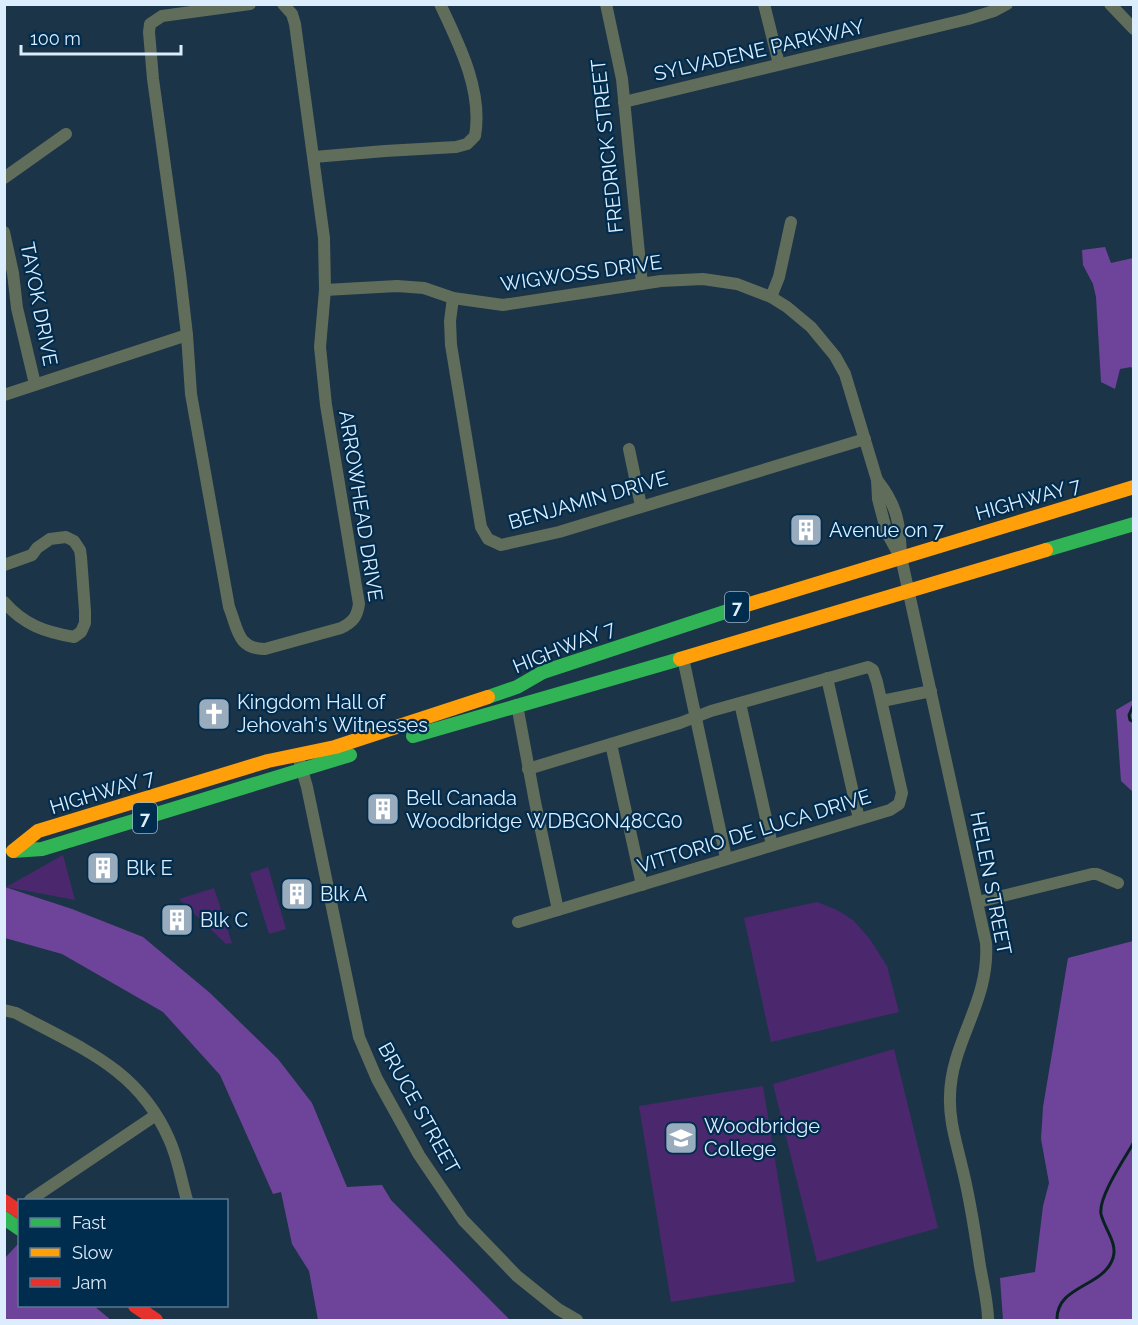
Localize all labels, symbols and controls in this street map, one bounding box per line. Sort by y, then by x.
street label: SYLVADENE PARKWAY [651,14,867,86]
scale bar [21,18,182,56]
text: 100 m [30,28,81,49]
street label: FREDRICK STREET [586,58,628,234]
street label: TAYOK DRIVE [15,240,63,368]
street label: WIGWOSS DRIVE [499,250,663,296]
street label: ARROWHEAD DRIVE [334,409,388,603]
street label: BENJAMIN DRIVE [505,466,671,534]
street label: HIGHWAY 7 [973,472,1084,525]
building icon: Avenue on 7 [788,512,824,548]
place label: Avenue on 7 [829,518,944,542]
road number: 7 [725,592,749,622]
street label: HIGHWAY 7 [509,615,619,678]
place label: Kingdom Hall of Jehovah's Witnesses [237,690,428,737]
church icon: Kingdom Hall of Jehovah's Witnesses [196,696,232,732]
street label: HIGHWAY 7 [46,765,158,819]
street label: VITTORIO DE LUCA DRIVE [634,784,874,878]
place label: Bell Canada Woodbridge WDBGON48CG0 [406,786,683,833]
building icon: Bell Canada Woodbridge WDBGON48CG0 [365,791,401,827]
road number: 7 [133,803,157,833]
street label: HELEN STREET [965,809,1017,957]
building icon: Blk E [85,850,121,886]
place label: Blk E [126,856,173,880]
building icon: Blk A [279,876,315,912]
place label: Blk A [320,882,368,906]
building icon: Blk C [159,902,195,938]
place label: Blk C [200,908,248,932]
street label: BRUCE STREET [373,1038,465,1178]
place label: Woodbridge College [704,1114,820,1161]
school or university icon: Woodbridge College [663,1120,699,1156]
legend [18,1199,228,1307]
text: Fast [72,1212,106,1233]
text: Slow [72,1242,113,1263]
text: Jam [72,1272,107,1293]

